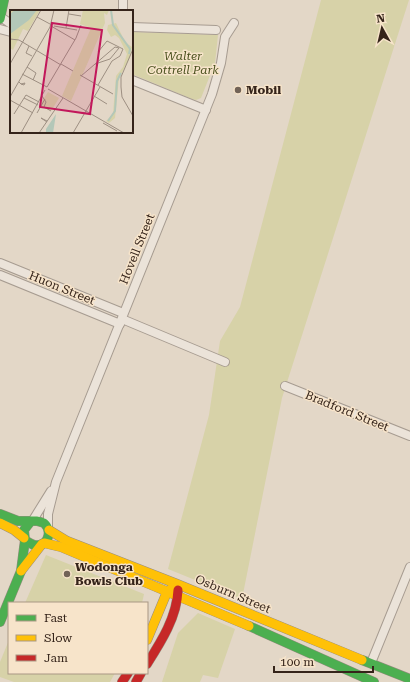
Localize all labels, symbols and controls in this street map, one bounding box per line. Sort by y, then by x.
north arrow [362,8,402,48]
inset map [10,10,133,133]
text: N [376,11,386,26]
park label: Walter Cottrell Park [147,49,219,77]
place label: Mobil [246,83,281,97]
marker: Mobil [233,85,243,95]
street label: Hovell Street [116,211,158,286]
street label: Huon Street [27,268,98,308]
street label: Bradford Street [303,388,391,434]
place label: Wodonga Bowls Club [75,560,143,588]
marker: Wodonga Bowls Club [62,569,72,579]
street label: Osburn Street [193,572,273,616]
legend [8,602,148,674]
text: Fast [44,611,68,625]
text: Slow [44,631,72,645]
scale bar [274,648,373,674]
text: Jam [44,651,68,665]
text: 100 m [280,655,314,669]

